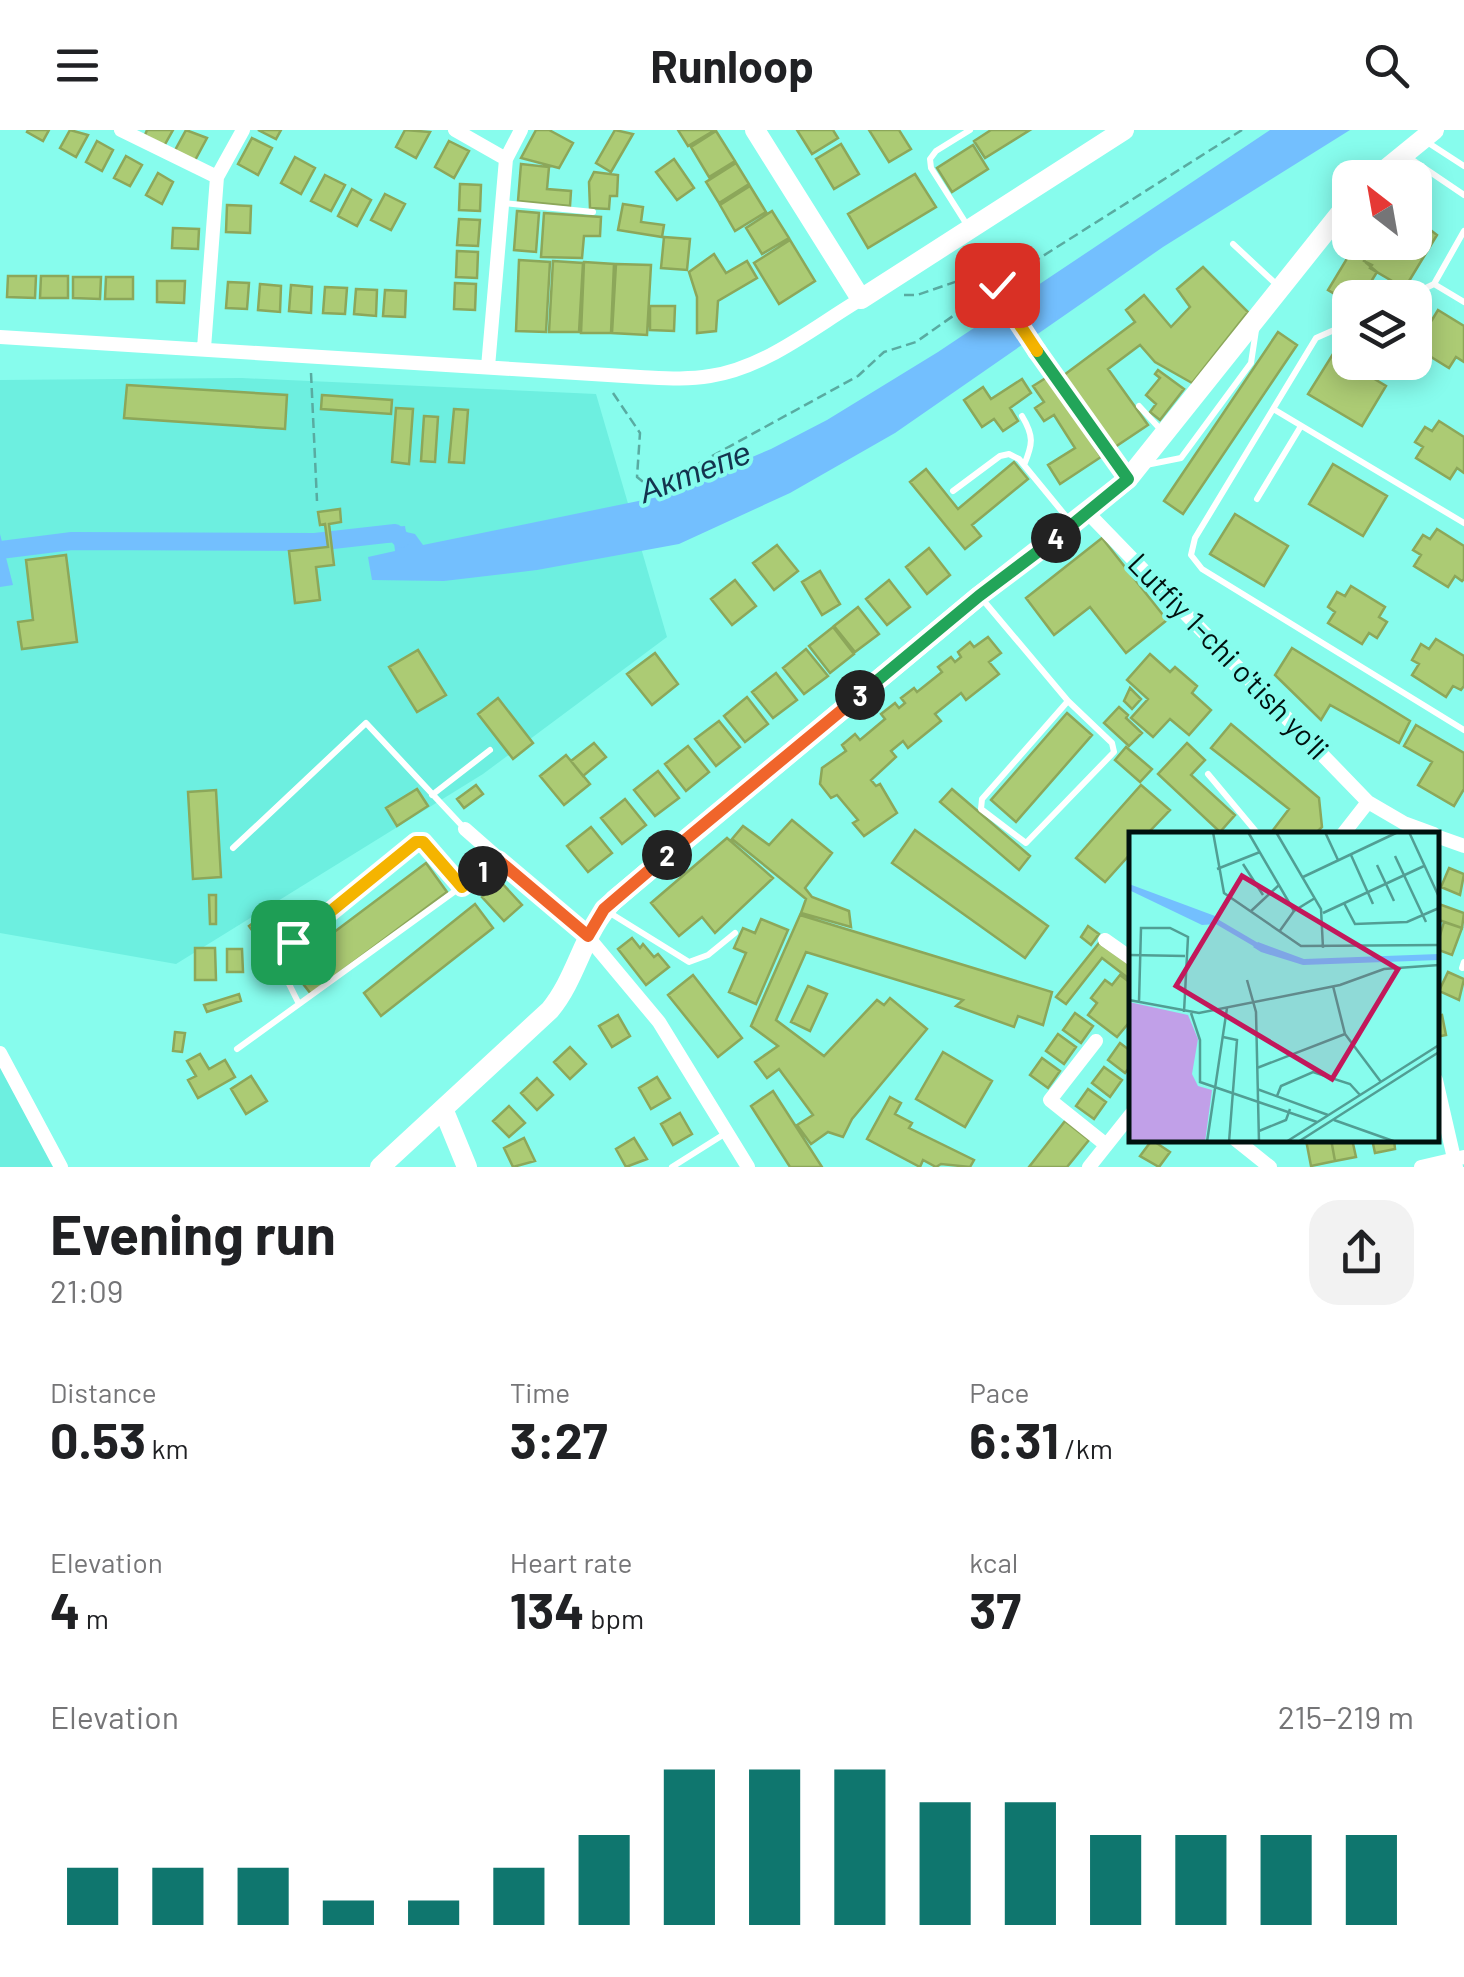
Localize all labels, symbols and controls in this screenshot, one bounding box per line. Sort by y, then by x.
icon: menu [50,38,105,93]
text: Runloop [650,38,814,92]
icon: search [1359,38,1414,93]
north arrow [1332,160,1432,260]
map controls [1332,160,1432,380]
pin [955,243,1040,328]
icon: check [970,258,1025,313]
button: layers [1332,280,1432,380]
water label: Актепе [631,431,756,509]
pin: 4 [1031,513,1081,563]
text: 4 [1048,521,1064,555]
street label: Lutfiy 1-chi o'tish yo'li [1122,545,1337,766]
pin: 3 [835,670,885,720]
text: 3 [852,678,868,712]
pin: 2 [642,830,692,880]
inset map [1129,832,1439,1142]
text: 2 [659,838,675,872]
pin: 1 [458,846,508,896]
text: 1 [478,854,488,888]
pin [251,900,336,985]
icon: arrive [266,915,321,970]
text: Evening run [50,1200,336,1266]
button: share [1309,1200,1414,1305]
text: 21:09 [50,1271,124,1309]
text: Distance [50,1375,157,1409]
text: Time [510,1375,570,1409]
text: Pace [969,1375,1030,1409]
text: 0.53 [50,1409,146,1469]
text: 3:27 [510,1409,608,1469]
text: 6:31 [969,1409,1059,1469]
text: km [146,1431,189,1465]
text: /km [1059,1431,1113,1465]
text: Elevation [50,1545,163,1579]
text: Heart rate [510,1545,632,1579]
text: kcal [969,1545,1018,1579]
text: 4 [50,1579,80,1639]
text: 134 [510,1579,585,1639]
text: 37 [969,1579,1021,1639]
text: m [80,1601,109,1635]
text: bpm [585,1601,644,1635]
text: Elevation [50,1697,179,1735]
text: 215–219 m [1278,1697,1414,1735]

